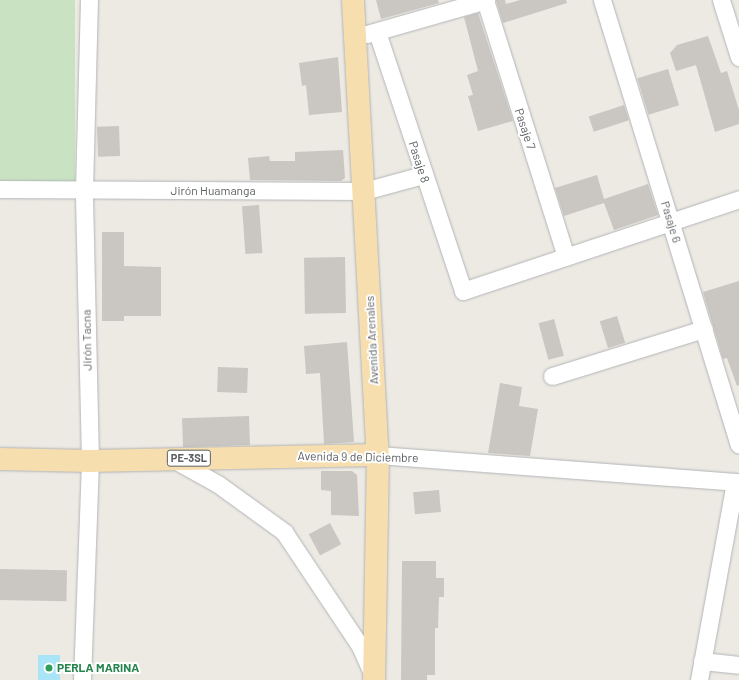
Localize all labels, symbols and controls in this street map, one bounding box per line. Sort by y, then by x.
street label: Pasaje 7 [512,107,538,151]
street label: Pasaje 8 [405,139,433,185]
street label: Jirón Huamanga [170,184,256,198]
street label: Pasaje 6 [658,199,684,245]
street label: Avenida Arenales [362,295,382,385]
street label: Jirón Tacna [79,309,95,371]
road number: PE-3SL [166,449,212,467]
street label: Avenida 9 de Diciembre [297,449,419,465]
place label: PERLA MARINA [57,661,139,675]
marker: PERLA MARINA [44,663,54,673]

